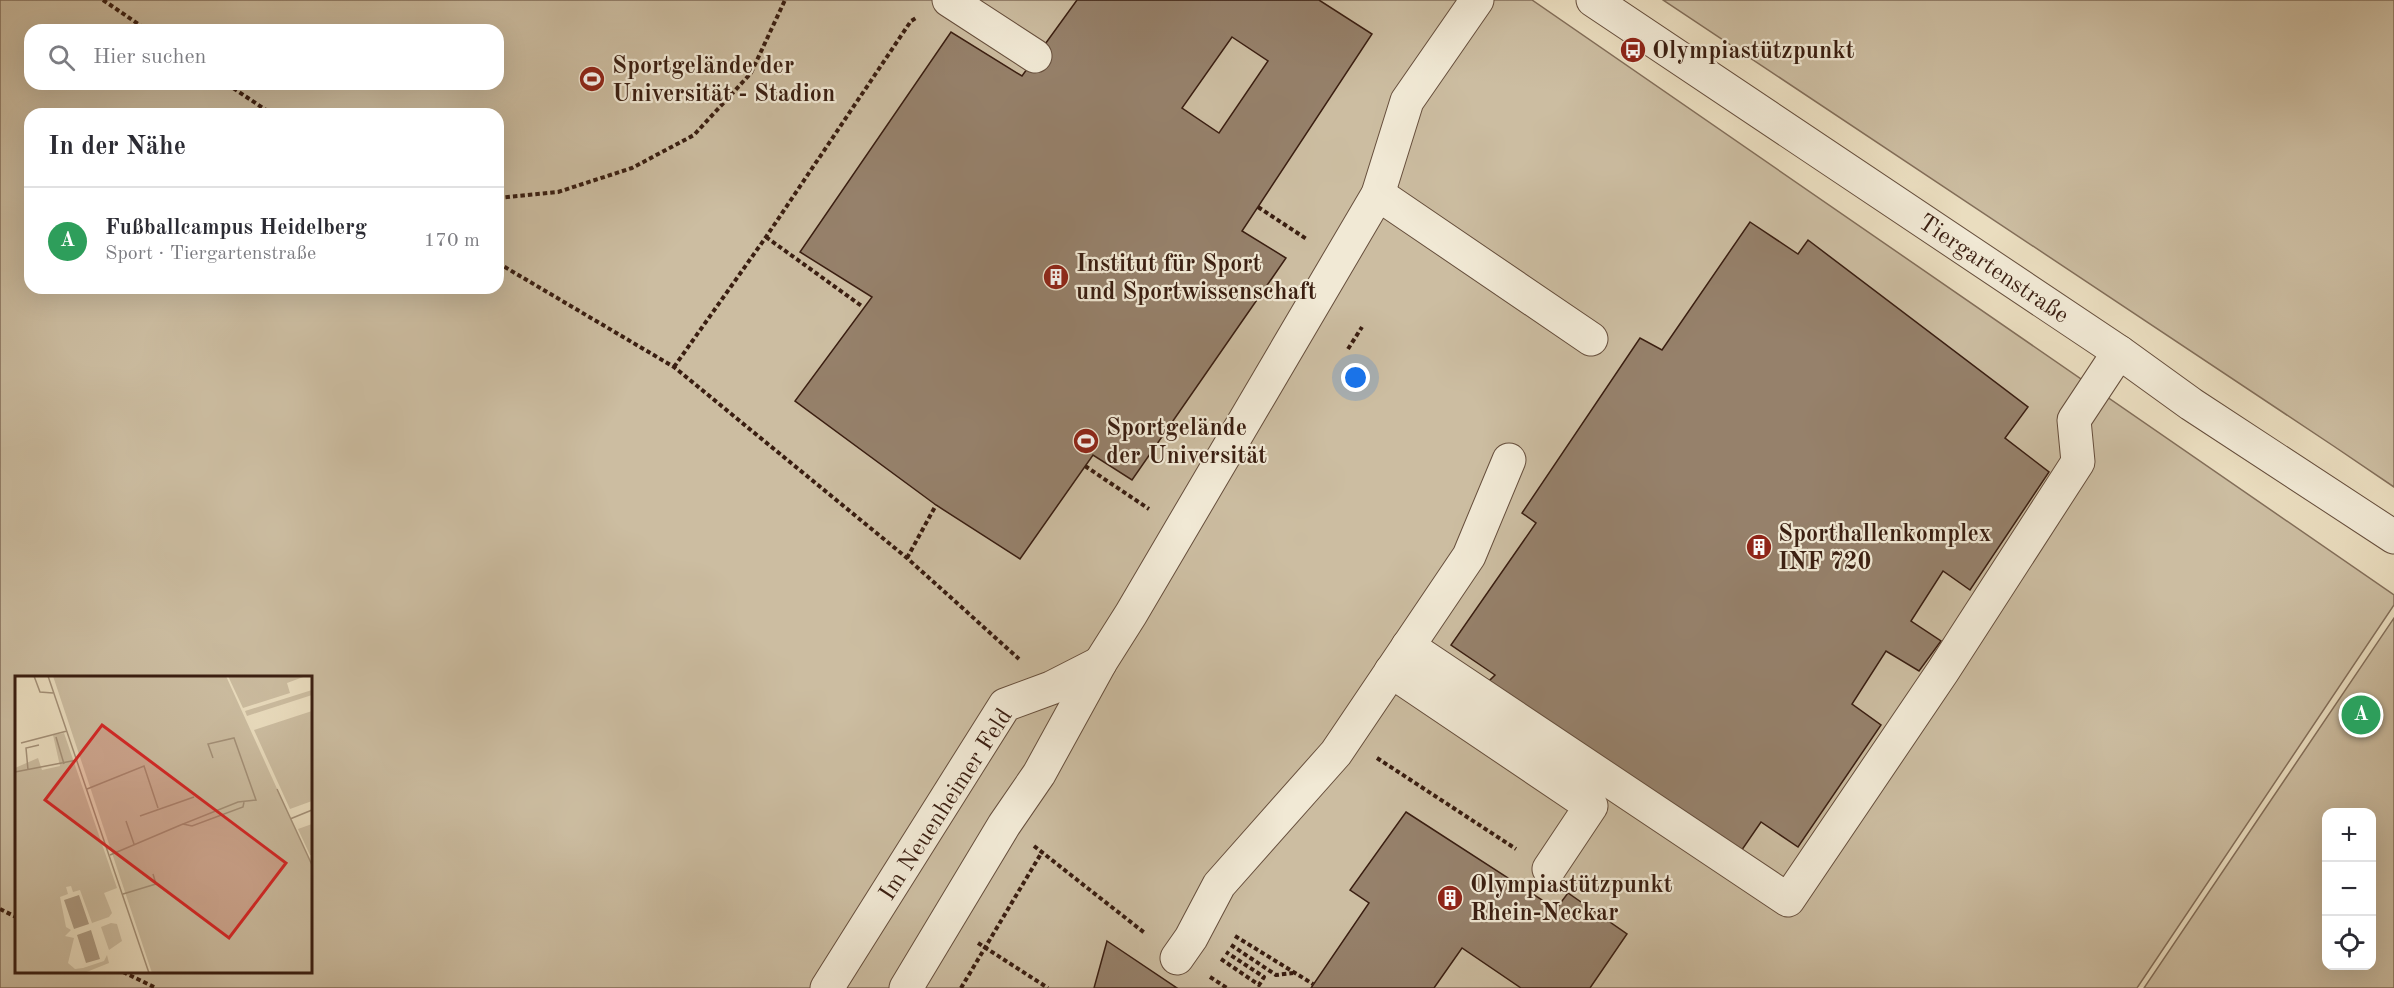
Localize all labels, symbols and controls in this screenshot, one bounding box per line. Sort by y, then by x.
search box [24,24,504,90]
bus stop icon: Olympiastützpunkt [1618,35,1648,65]
place label: Olympiastützpunkt [1652,40,1855,64]
icon: search [45,41,78,74]
text: Hier suchen [93,46,206,68]
place label: Sportgelände der Universität - Stadion [612,55,835,107]
sports icon: Sportgelände der Universität - Stadion [577,64,607,94]
text: In der Nähe [48,134,186,160]
street label: Tiergartenstraße [1913,211,2072,329]
text: Fußballcampus Heidelberg [105,217,367,239]
text: A [60,231,75,251]
text: 170 m [424,231,480,251]
text: Sport · Tiergartenstraße [105,244,316,264]
place label: Institut für Sport und Sportwissenschaft [1076,253,1317,305]
building icon: Institut für Sport und Sportwissenschaft [1041,262,1071,292]
your location [1341,363,1370,392]
place label: Sportgelände der Universität [1106,417,1267,469]
sports icon: Sportgelände der Universität [1071,426,1101,456]
place label: Sporthallenkomplex INF 720 [1778,523,1991,575]
building icon: Sporthallenkomplex INF 720 [1744,532,1774,562]
inset map [15,676,312,973]
pin: A [2342,692,2380,738]
street label: Im Neuenheimer Feld [876,705,1018,905]
map controls [2322,808,2376,970]
button: + [2322,808,2376,862]
button: − [2322,862,2376,916]
place label: Olympiastützpunkt Rhein-Neckar [1470,874,1673,926]
building icon: Olympiastützpunkt Rhein-Neckar [1435,883,1465,913]
button: locate [2322,916,2376,970]

